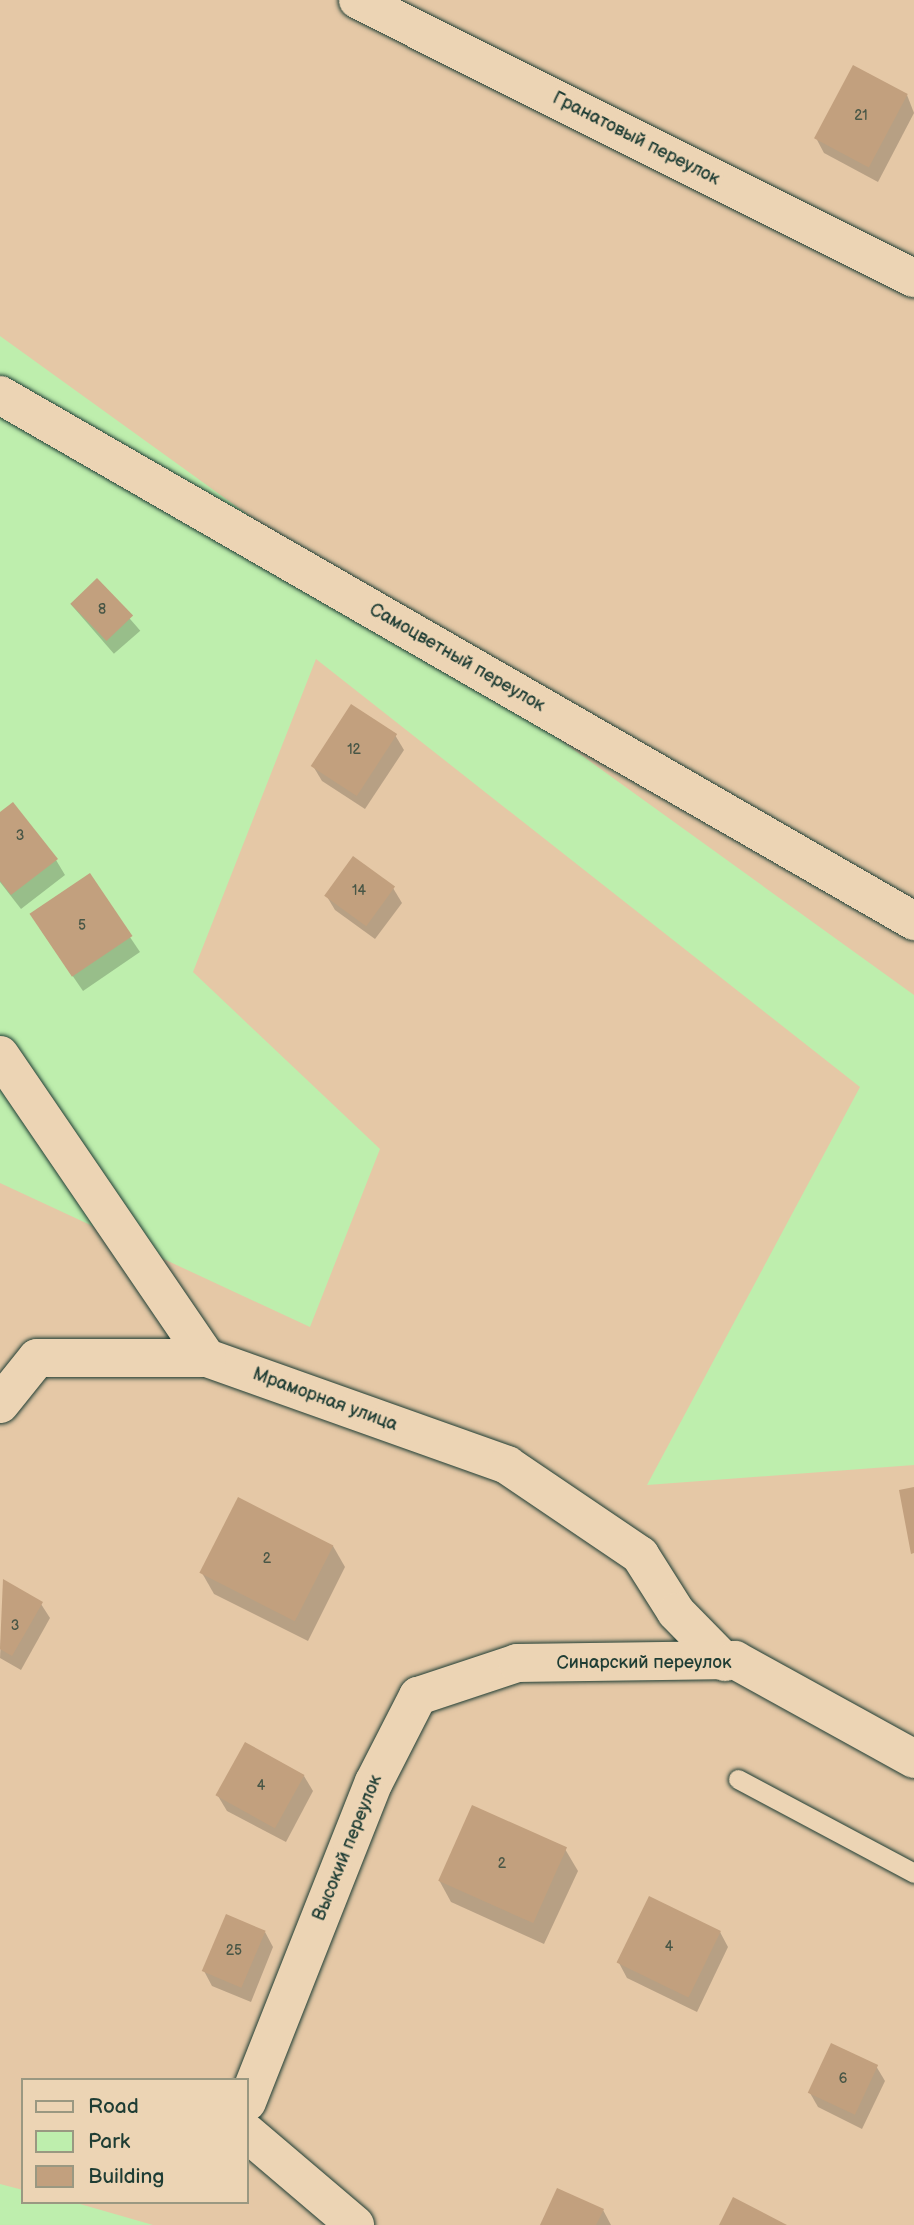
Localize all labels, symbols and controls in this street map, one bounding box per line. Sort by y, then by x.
street label: Гранатовый переулок [549,87,723,191]
house number: 21 [854,108,868,124]
street label: Самоцветный переулок [365,599,549,717]
house number: 8 [98,602,106,618]
house number: 12 [347,742,361,758]
house number: 3 [16,828,24,844]
house number: 14 [352,883,366,899]
house number: 5 [78,918,86,934]
street label: Мраморная улица [250,1364,400,1436]
house number: 2 [263,1551,271,1567]
house number: 3 [11,1618,19,1634]
street label: Синарский переулок [557,1652,731,1674]
street label: Высокий переулок [309,1772,387,1924]
house number: 4 [257,1778,265,1794]
house number: 2 [498,1856,506,1872]
house number: 4 [665,1939,673,1955]
house number: 25 [226,1943,242,1959]
house number: 6 [839,2071,847,2087]
legend [21,2078,248,2204]
text: Road [88,2094,139,2119]
text: Park [88,2129,130,2154]
text: Building [88,2164,164,2189]

